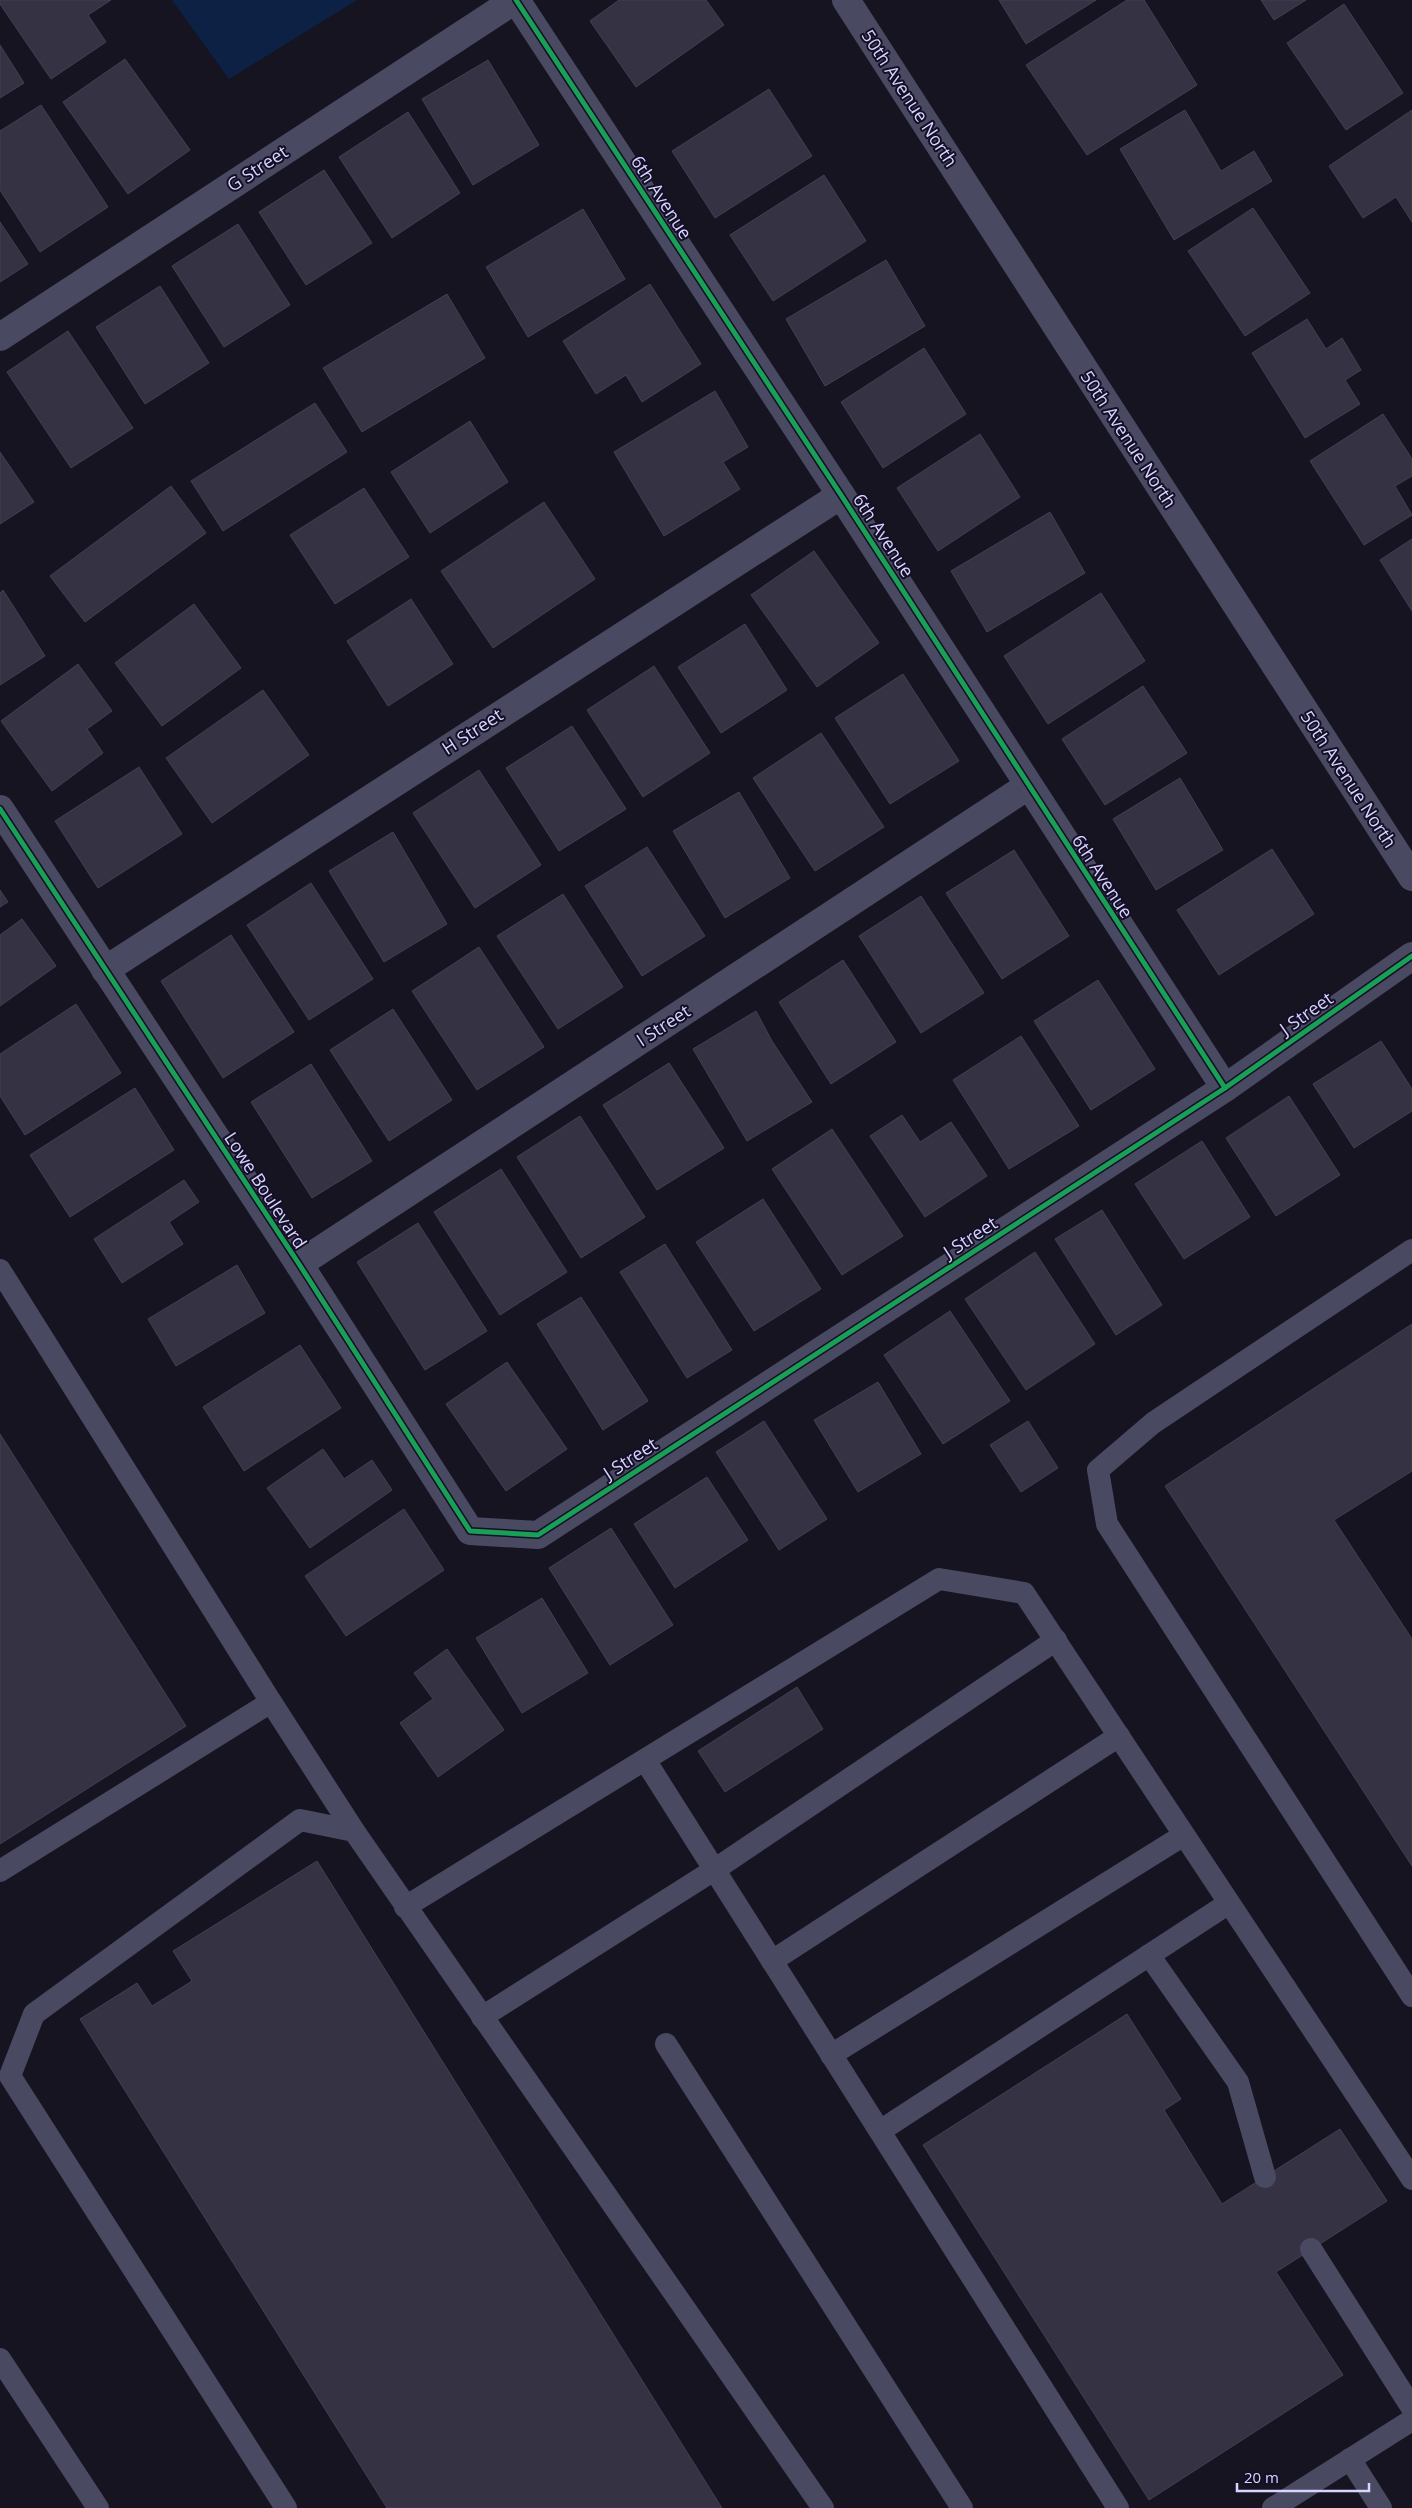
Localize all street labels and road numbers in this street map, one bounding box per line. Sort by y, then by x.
street label: 50th Avenue North [857,25,963,171]
street label: G Street [222,139,292,197]
street label: 6th Avenue [626,151,698,243]
street label: 50th Avenue North [1076,366,1182,512]
street label: 6th Avenue [848,489,920,581]
street label: H Street [437,702,507,760]
street label: 50th Avenue North [1296,706,1402,852]
street label: 6th Avenue [1067,830,1139,922]
street label: J Street [1273,986,1337,1041]
street label: I Street [631,999,695,1051]
street label: Lowe Boulevard [219,1127,313,1253]
street label: J Street [937,1211,1002,1264]
street label: J Street [597,1432,662,1485]

